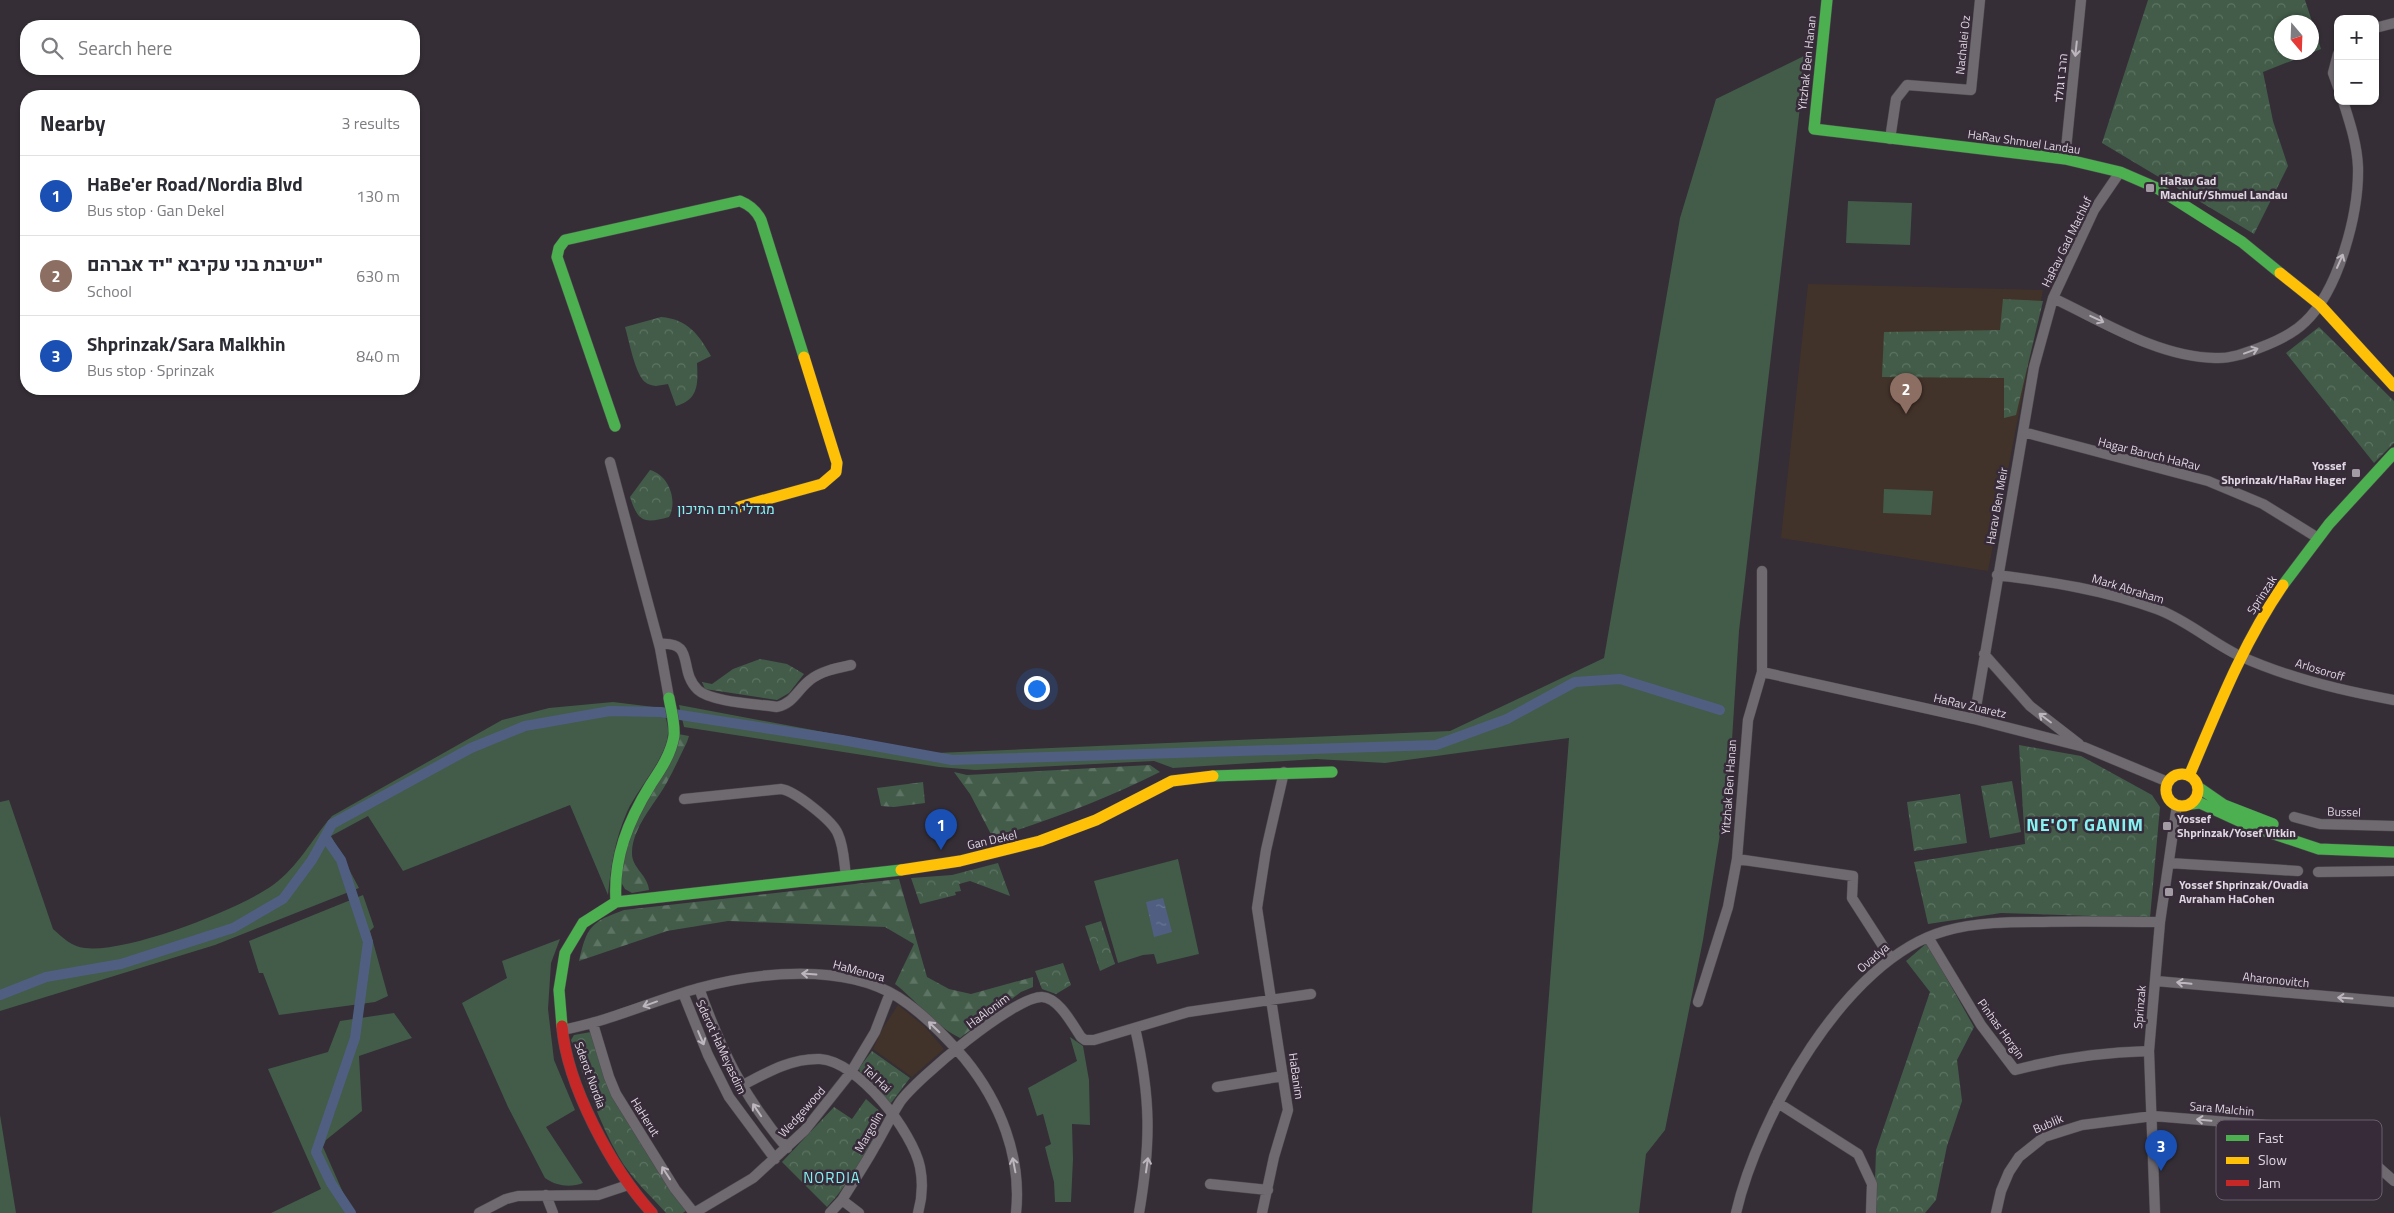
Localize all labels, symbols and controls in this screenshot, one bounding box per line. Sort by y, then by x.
street label: Nachalei Oz [1950,14,1975,75]
street label: Yitzhak Ben Hanan [1792,15,1821,111]
north arrow [2274,15,2319,60]
map controls [2334,15,2379,105]
button: + [2334,15,2379,60]
search box [20,20,420,75]
text: Search here [78,33,172,62]
icon: search [38,34,66,62]
one-way arrow [2071,40,2081,56]
street label: הרב ז גולד [2048,52,2073,104]
button: − [2334,60,2379,105]
text: Nearby [40,107,105,139]
text: 3 results [341,111,400,135]
street label: HaRav Shmuel Landau [1966,124,2082,159]
text: HaBe'er Road/Nordia Blvd [87,169,303,198]
place label: HaRav Gad Machluf/Shmuel Landau [2160,171,2288,204]
marker: HaRav Gad Machluf/Shmuel Landau [2144,182,2156,194]
text: 1 [52,184,60,208]
text: 130 m [356,184,400,208]
street label: HaRav Gad Machluf [2036,193,2097,291]
text: Bus stop · Gan Dekel [87,198,224,222]
text: ישיבת בני עקיבא "יד אברהם" [87,249,323,278]
one-way arrow [2336,254,2346,269]
text: 2 [52,264,60,288]
text: 630 m [356,264,400,288]
text: School [87,279,132,303]
one-way arrow [2089,315,2104,325]
text: Shprinzak/Sara Malkhin [87,329,285,358]
text: 3 [52,344,60,368]
text: 840 m [356,344,400,368]
one-way arrow [2243,346,2258,355]
text: Bus stop · Sprinzak [87,358,214,382]
pin: 2 [1890,373,1922,414]
street label: Hagar Baruch HaRav [2096,432,2202,475]
place label: Yossef Shprinzak/HaRav Hager [2221,456,2347,489]
street label: Harav Ben Meir [1980,466,2013,546]
marker: Yossef Shprinzak/HaRav Hager [2350,467,2362,479]
district label: מגדלי הים התיכון [677,498,775,519]
street label: Mark Abraham [2090,569,2167,609]
street label: Sprinzak [2242,571,2281,618]
street label: Arlosoroff [2293,653,2347,686]
your location [1024,676,1050,702]
street label: HaRav Zuaretz [1932,688,2008,723]
one-way arrow [2039,712,2052,723]
street label: Yitzhak Ben Hanan [1716,739,1741,835]
street label: Bussel [2327,801,2361,822]
pin: 1 [925,809,957,850]
place label: Yossef Shprinzak/Yosef Vitkin [2177,809,2296,842]
district label: NE'OT GANIM [2026,811,2144,838]
marker: Yossef Shprinzak/Yosef Vitkin [2161,820,2173,832]
street label: Gan Dekel [965,825,1019,854]
place label: Yossef Shprinzak/Ovadia Avraham HaCohen [2179,875,2308,908]
marker: Yossef Shprinzak/Ovadia Avraham HaCohen [2163,886,2175,898]
street label: Ovadya [1852,938,1893,977]
street label: HaMenora [831,954,887,987]
street label: Aharonovitch [2242,967,2310,992]
one-way arrow [801,969,817,979]
one-way arrow [2176,978,2192,988]
street label: Sprinzak [2128,984,2151,1029]
street label: HaAlonim [962,988,1013,1033]
one-way arrow [2338,994,2354,1003]
street label: Pinhas Horgin [1973,995,2030,1063]
street label: Sderot HaMeyasdim [691,996,752,1097]
one-way arrow [643,1000,659,1009]
one-way arrow [928,1021,940,1033]
one-way arrow [696,1030,706,1045]
street label: Sderot Nordia [570,1039,611,1111]
street label: HaBanim [1284,1052,1309,1100]
street label: Tel Hai [859,1060,896,1097]
street label: Wedgewood [773,1082,830,1141]
street label: HaHerut [626,1093,665,1141]
street label: Sara Malchin [2189,1096,2255,1121]
one-way arrow [752,1103,762,1117]
street label: Margolin [849,1108,888,1156]
street label: Bublik [2030,1109,2066,1138]
one-way arrow [2196,1115,2212,1125]
legend [2216,1120,2382,1200]
text: Fast [2258,1127,2283,1148]
pin: 3 [2145,1130,2177,1171]
text: Slow [2258,1149,2287,1170]
one-way arrow [1009,1157,1018,1173]
one-way arrow [1142,1157,1152,1173]
district label: NORDIA [803,1166,861,1189]
one-way arrow [660,1167,670,1181]
text: Jam [2258,1172,2281,1193]

